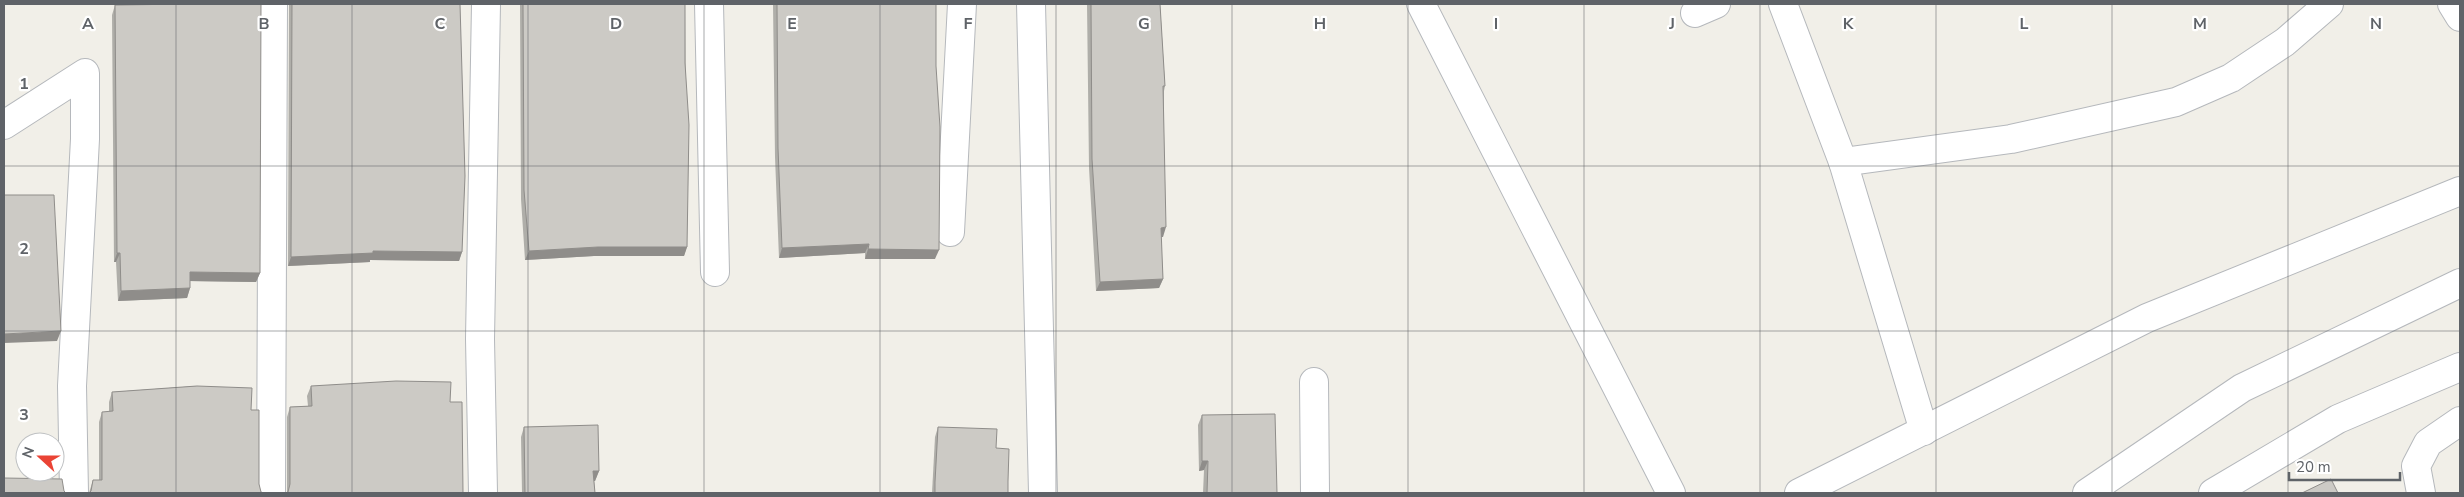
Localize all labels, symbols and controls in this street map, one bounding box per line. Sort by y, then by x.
text: A [82,13,94,35]
text: B [258,13,270,35]
text: C [435,13,446,35]
text: D [610,13,622,35]
text: E [787,13,797,35]
text: F [964,13,973,35]
text: G [1138,13,1150,35]
text: H [1314,13,1326,35]
text: I [1494,13,1498,35]
text: J [1668,13,1675,35]
text: K [1843,13,1855,35]
text: L [2020,13,2029,35]
text: M [2193,13,2207,35]
text: N [2370,13,2382,35]
text: 1 [19,73,29,95]
text: 2 [19,238,29,260]
text: 3 [19,404,29,426]
north arrow [15,432,65,482]
text: N [18,444,39,461]
scale bar [2289,450,2400,482]
text: 20 m [2296,457,2331,477]

